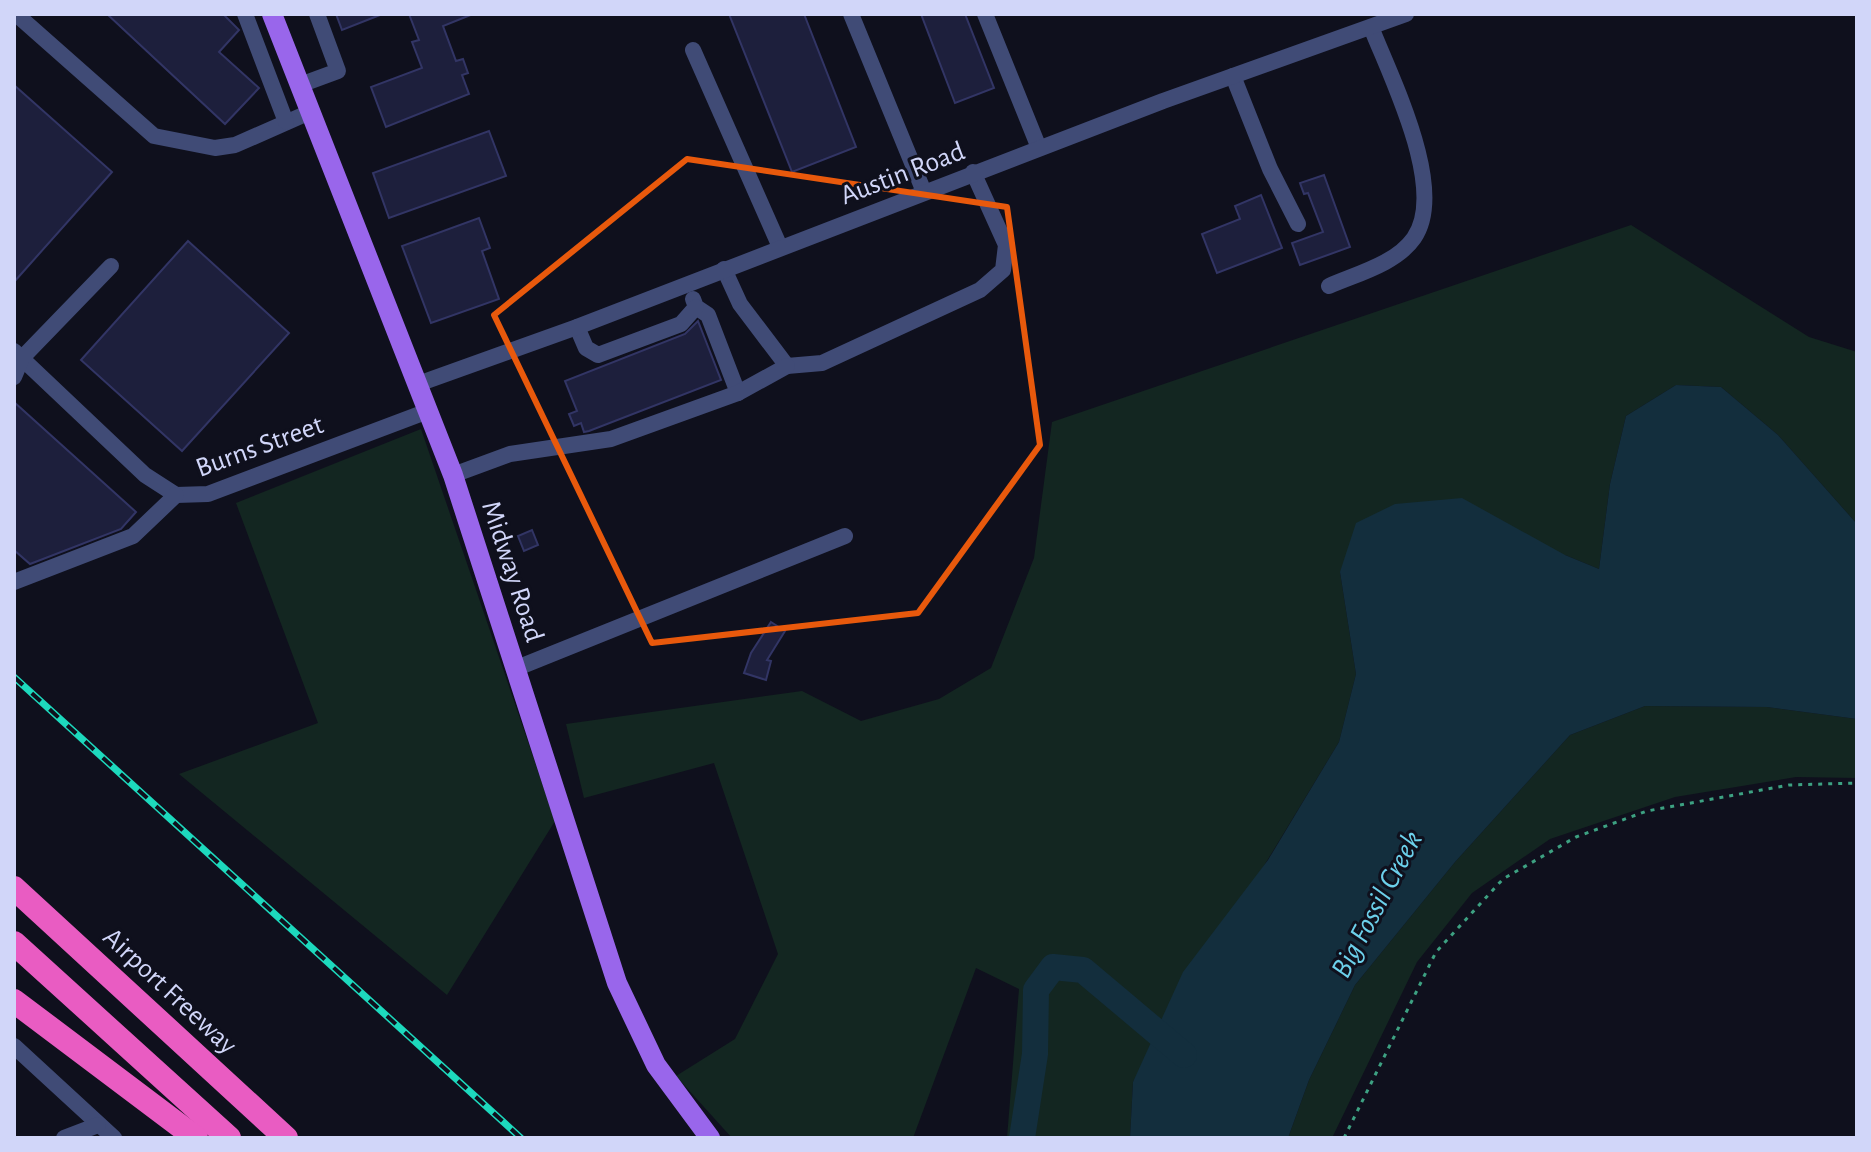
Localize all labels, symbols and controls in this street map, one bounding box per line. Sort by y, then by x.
street label: Austin Road [837,137,969,210]
street label: Burns Street [192,411,327,483]
street label: Midway Road [476,498,548,646]
water label: Big Fossil Creek [1326,826,1428,983]
street label: Airport Freeway [97,923,242,1060]

